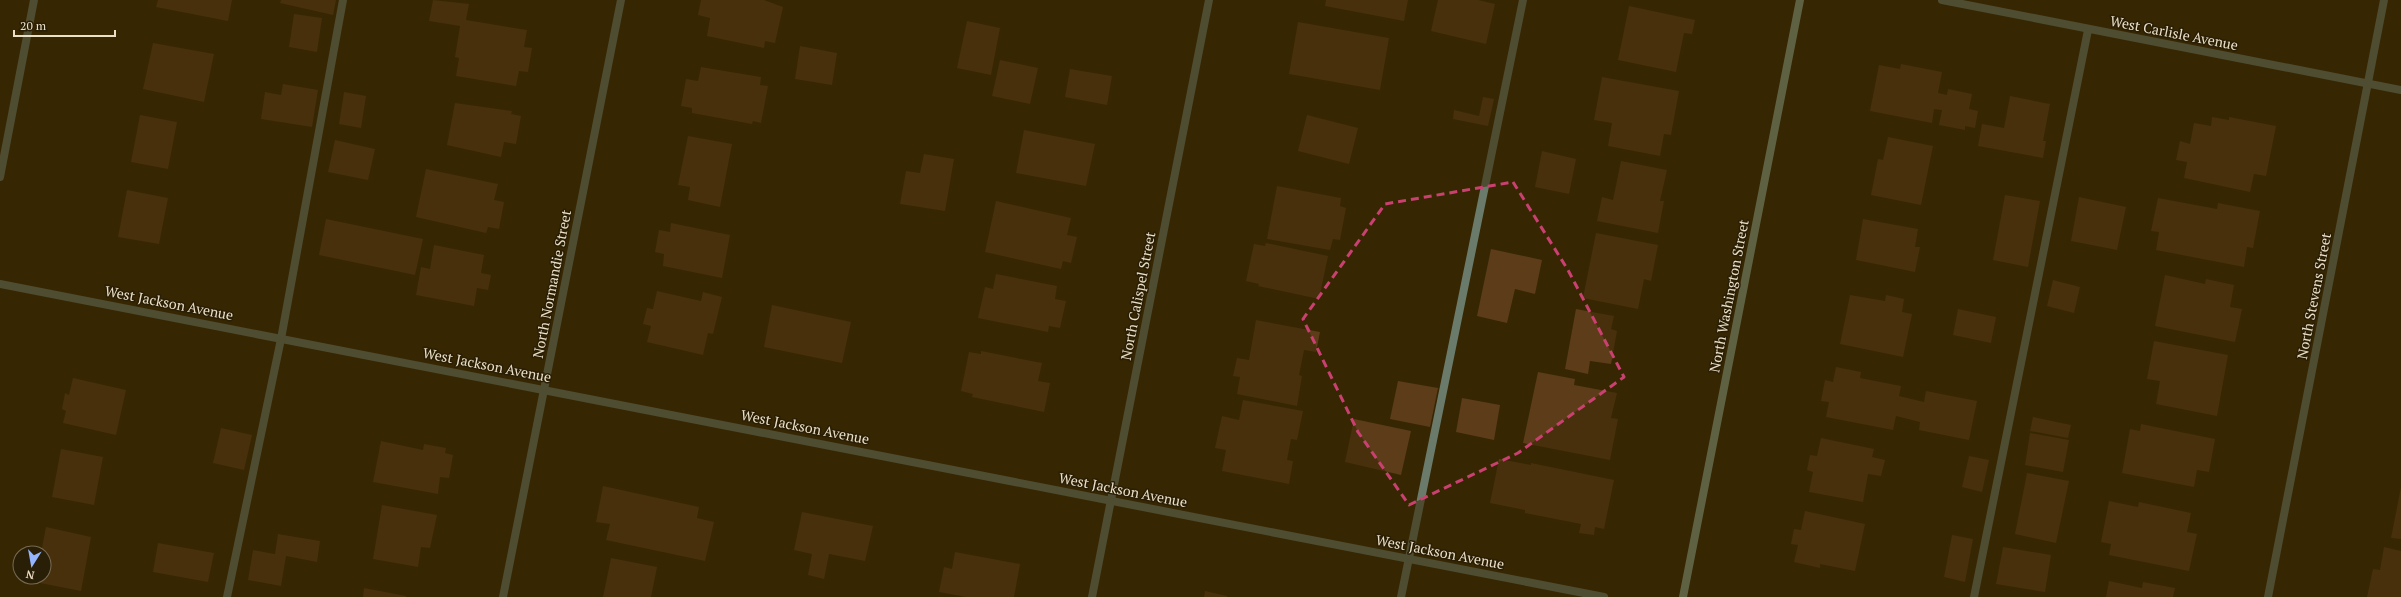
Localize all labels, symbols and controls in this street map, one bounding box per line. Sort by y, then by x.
street label: West Carlisle Avenue [2108,11,2240,54]
scale bar [14,12,115,38]
text: 20 m [20,18,47,33]
street label: North Normandie Street [528,207,575,360]
street label: North Washington Street [1704,217,1753,374]
street label: North Calispel Street [1116,229,1159,362]
street label: North Stevens Street [2292,230,2335,361]
street label: West Jackson Avenue [103,281,235,324]
street label: West Jackson Avenue [421,343,553,386]
street label: West Jackson Avenue [739,405,871,448]
street label: West Jackson Avenue [1057,468,1189,511]
street label: West Jackson Avenue [1374,530,1506,573]
north arrow [12,545,52,585]
text: N [24,567,36,582]

